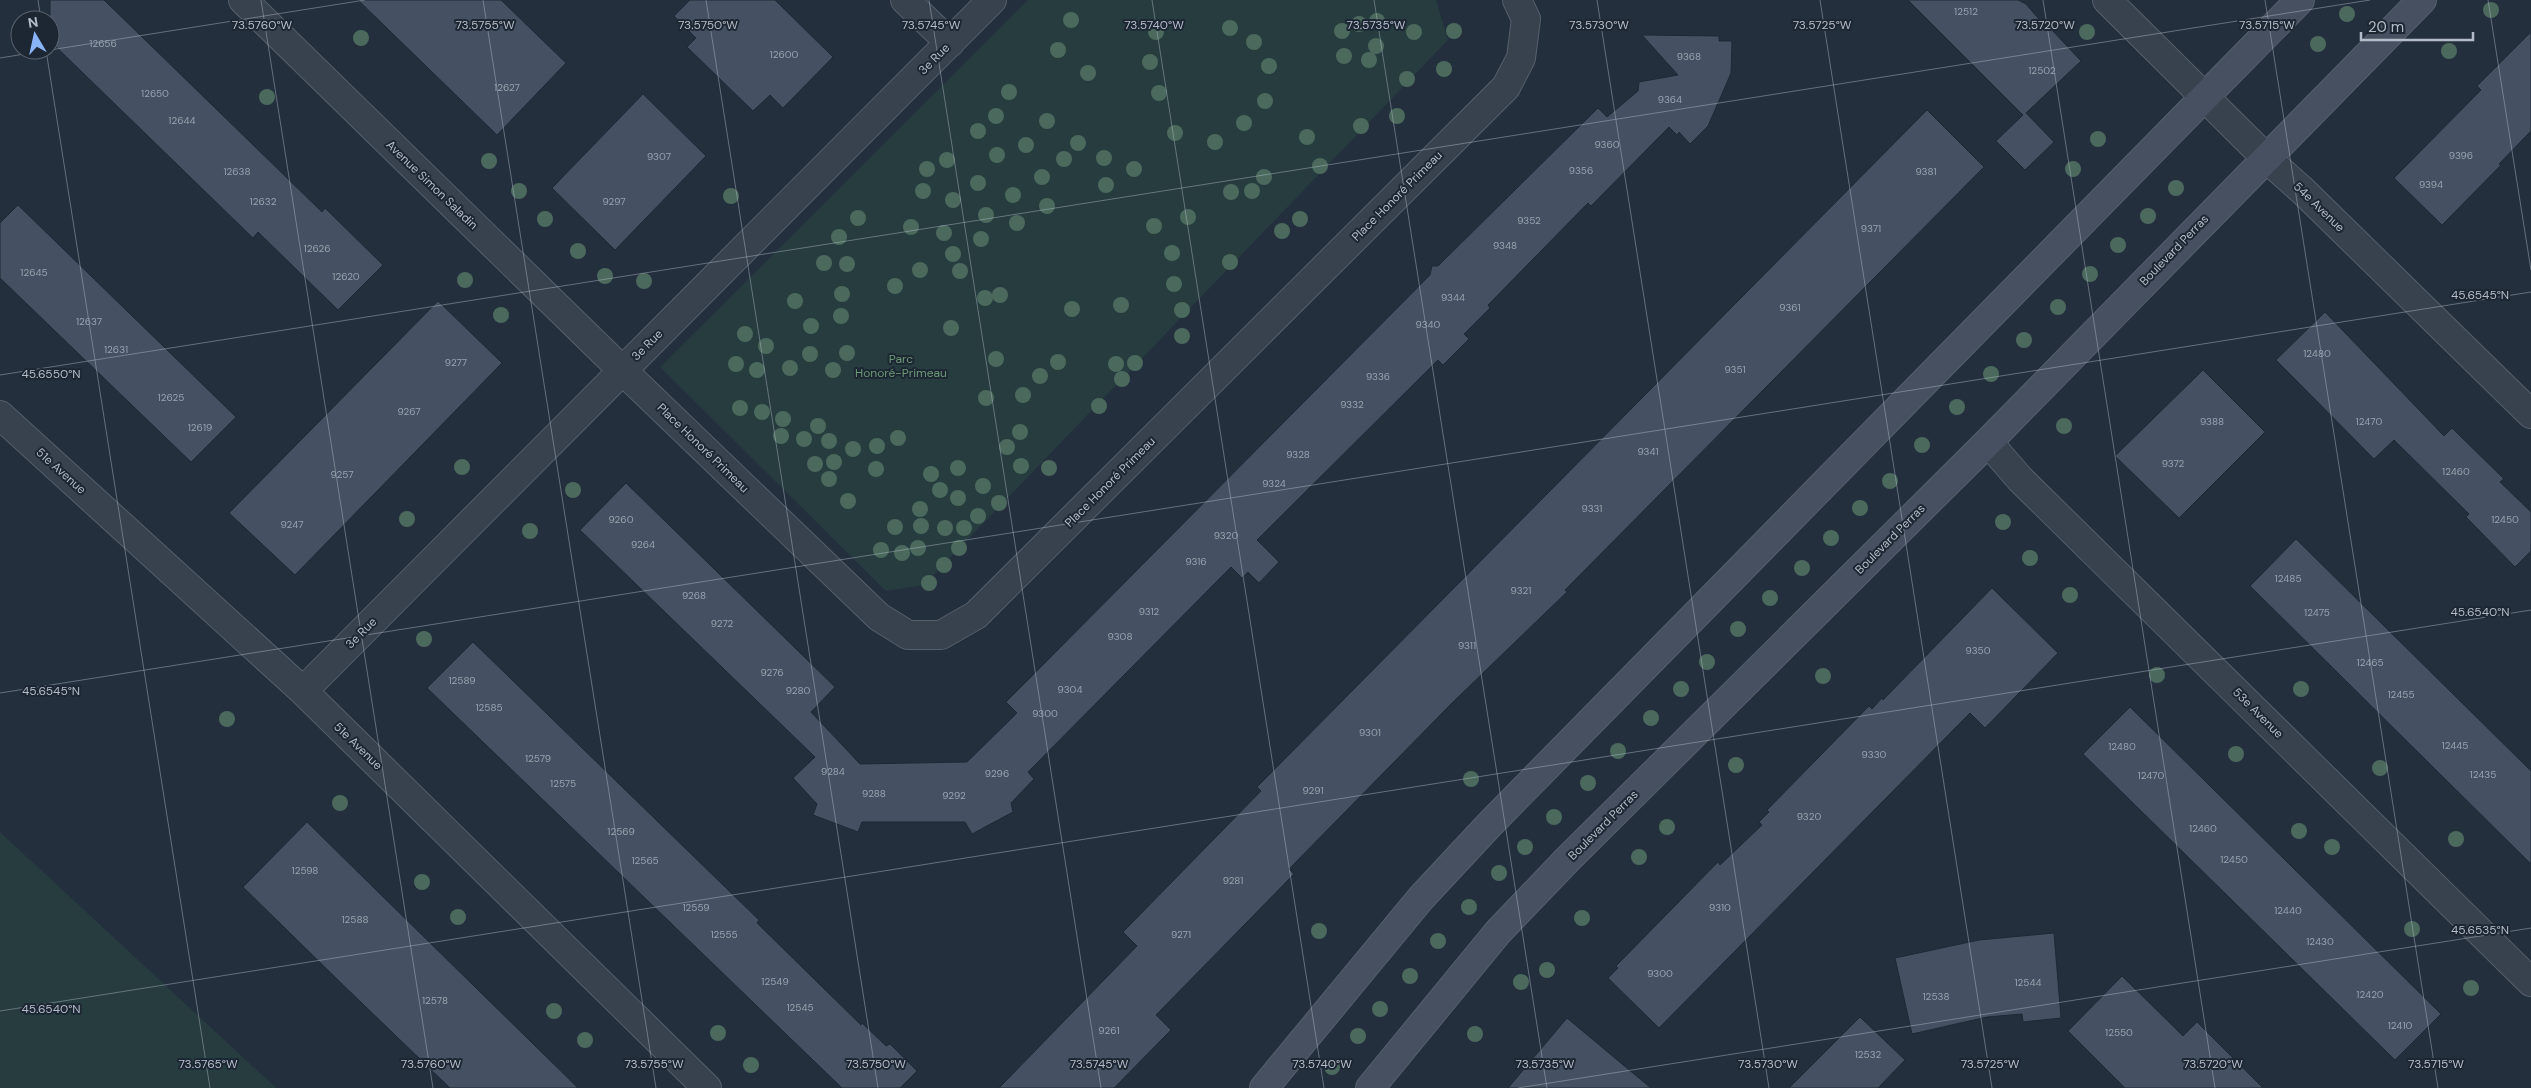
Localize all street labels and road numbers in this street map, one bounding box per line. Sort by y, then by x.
street label: 3e Rue [915,40,953,78]
street label: Avenue Simon Saladin [383,137,481,233]
street label: Place Honoré Primeau [1348,147,1446,245]
street label: 54e Avenue [2290,179,2348,236]
street label: Boulevard Perras [2136,211,2212,289]
street label: 3e Rue [628,326,666,364]
street label: Place Honoré Primeau [654,400,752,496]
street label: Place Honoré Primeau [1061,433,1159,531]
street label: 51e Avenue [33,444,89,498]
street label: Boulevard Perras [1852,501,1928,577]
street label: 3e Rue [342,614,380,652]
street label: 53e Avenue [2229,684,2287,742]
street label: 51e Avenue [330,719,386,773]
street label: Boulevard Perras [1565,787,1641,863]

